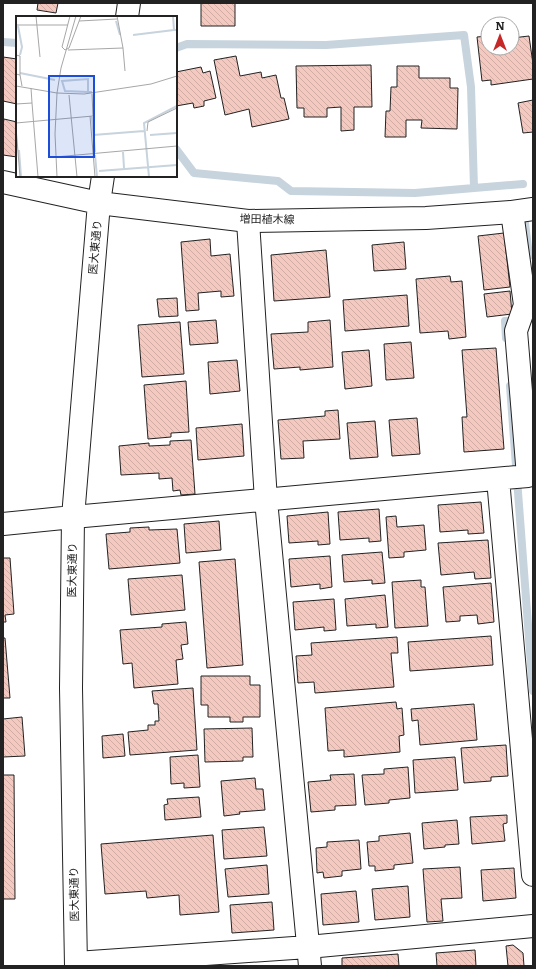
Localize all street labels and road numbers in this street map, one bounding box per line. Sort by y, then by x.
street label: 増田植木線 [239,210,295,226]
street label: 医大東通り [84,219,104,275]
street label: 医大東通り [63,542,79,598]
street label: 医大東通り [65,866,81,922]

